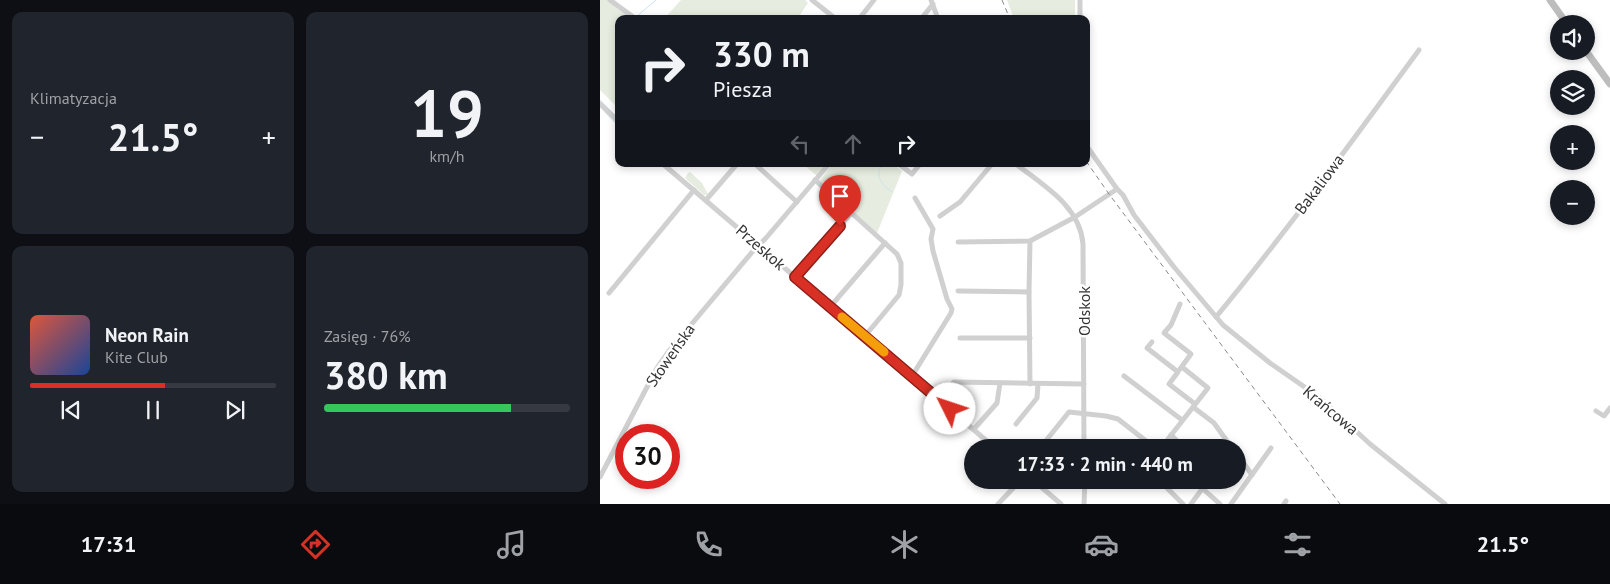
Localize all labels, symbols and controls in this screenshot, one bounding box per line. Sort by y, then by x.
map controls [1550,15,1595,225]
button: sound [1550,15,1595,60]
text: 330 m [713,31,810,77]
icon: right [630,35,695,100]
button: layers [1550,70,1595,115]
text: 19 [410,71,484,155]
text: Piesza [713,75,772,103]
text: Klimatyzacja [30,88,117,108]
text: 21.5° [108,112,198,161]
text: − [30,118,44,155]
text: + [262,118,276,155]
button: + [1550,125,1595,170]
icon: left [786,130,814,158]
icon: ahead [839,130,867,158]
icon: right [892,130,920,158]
text: km/h [429,146,465,166]
street label: Bakaliowa [1290,150,1348,218]
pin [819,175,861,226]
button: − [1550,180,1595,225]
icon: arrive [826,182,854,210]
street label: Przeskok [732,220,790,274]
street label: Odskok [1074,286,1094,336]
street label: Słoweńska [641,320,699,390]
text: Neon Rain [105,323,189,347]
text: Zasięg · 76% [324,326,411,346]
text: Kite Club [105,347,168,367]
text: 380 km [324,350,448,399]
street label: Krańcowa [1299,381,1363,439]
position arrow [923,382,975,434]
icon: previous [57,396,85,424]
icon: pause [139,396,167,424]
icon: next [221,396,249,424]
speed limit sign: 30 [615,424,680,489]
text: 17:33 · 2 min · 440 m [1017,452,1193,476]
icon: directions [298,527,333,562]
icon: music [494,527,529,562]
icon: phone [691,527,726,562]
icon: climate [887,527,922,562]
icon: car [1084,527,1119,562]
icon: filters [1280,527,1315,562]
text: 17:31 [81,530,137,558]
text: 21.5° [1477,530,1529,558]

